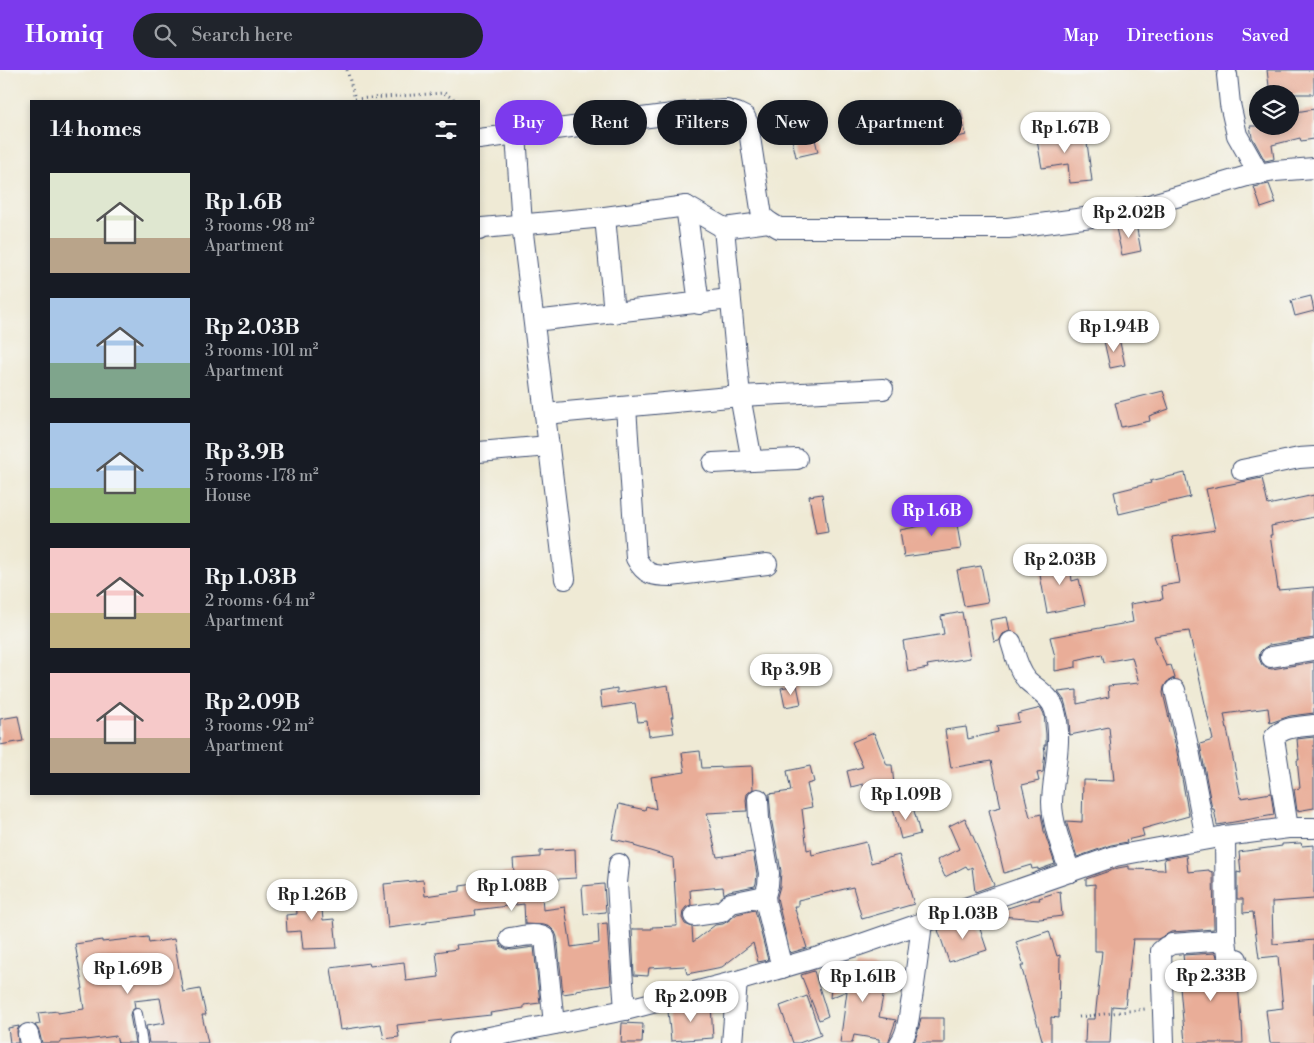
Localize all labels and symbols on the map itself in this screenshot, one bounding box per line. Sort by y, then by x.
pin: Rp 1.67B [1013,112,1117,154]
pin: Rp 2.02B [1077,196,1181,239]
pin: Rp 1.94B [1062,310,1166,353]
pin: Rp 1.6B [886,494,978,537]
pin: Rp 2.03B [1008,544,1112,586]
pin: Rp 3.9B [745,654,837,696]
pin: Rp 1.09B [854,778,958,821]
pin: Rp 1.08B [460,870,564,912]
pin: Rp 1.26B [260,878,364,921]
pin: Rp 1.03B [911,898,1015,940]
pin: Rp 1.69B [76,952,180,995]
pin: Rp 1.61B [811,960,915,1003]
pin: Rp 2.33B [1159,960,1263,1002]
pin: Rp 2.09B [639,980,743,1023]

